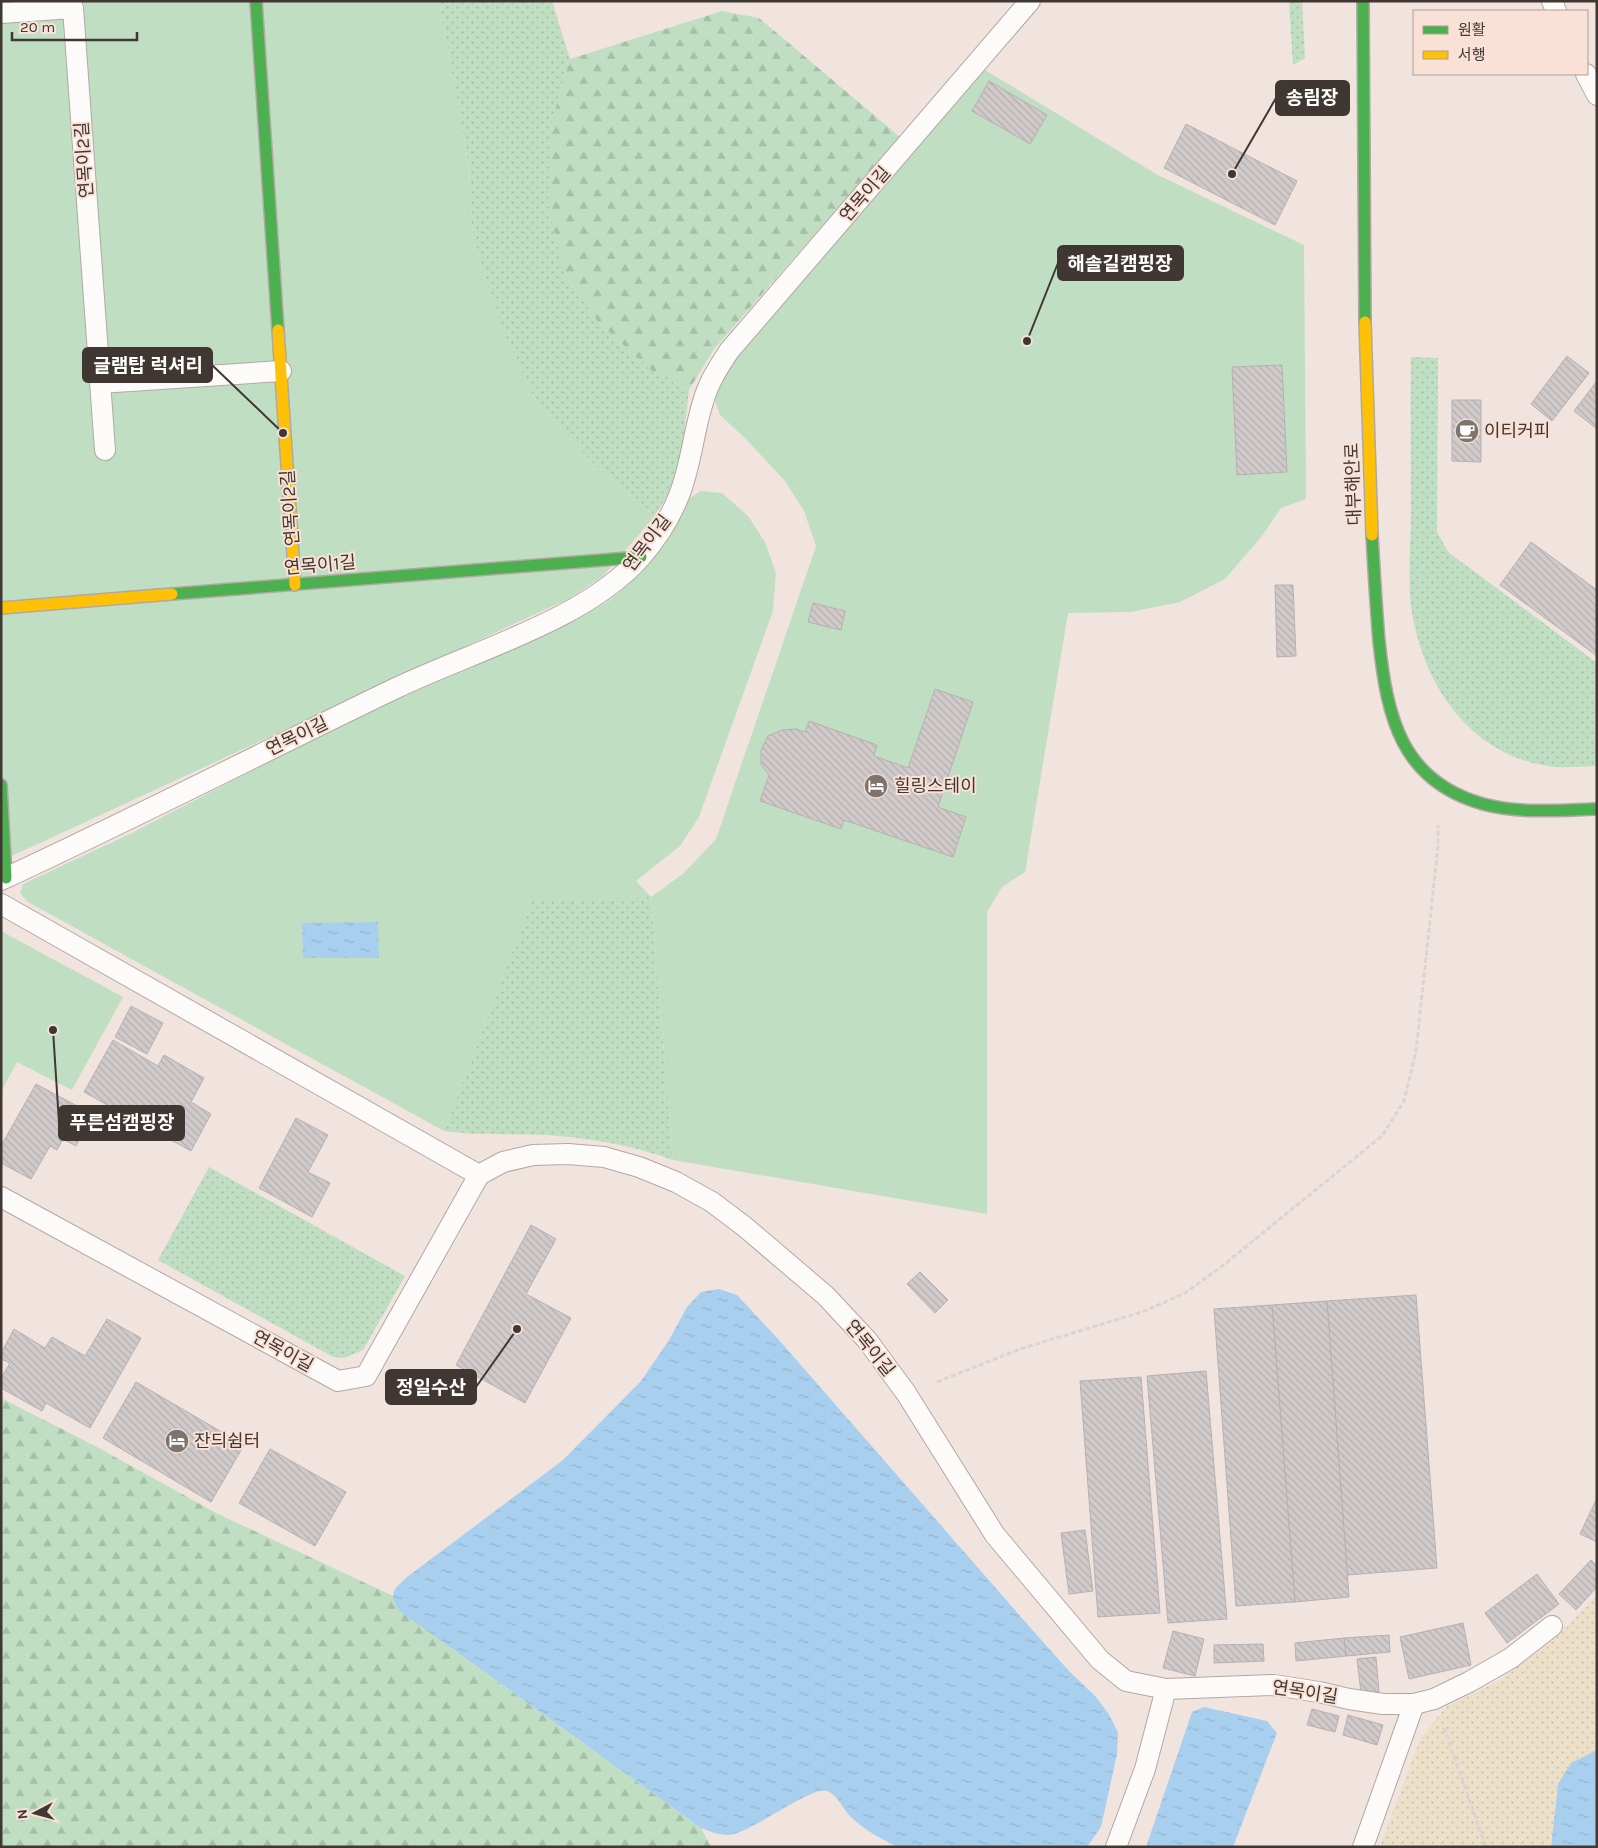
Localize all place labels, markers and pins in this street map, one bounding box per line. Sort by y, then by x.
callout: 송림장 [1276,81,1349,115]
callout: 해솔길캠핑장 [1058,246,1183,280]
callout: 글램탑 럭셔리 [83,348,212,382]
cafe icon: 이티커피 [1454,418,1480,444]
place label: 이티커피 [1484,420,1550,442]
hotel icon: 힐링스테이 [863,773,889,799]
place label: 힐링스테이 [894,775,977,797]
callout: 푸른섬캠핑장 [59,1106,184,1140]
callout: 정일수산 [386,1370,476,1404]
hotel icon: 잔듸쉼터 [164,1428,190,1454]
place label: 잔듸쉼터 [194,1430,260,1452]

